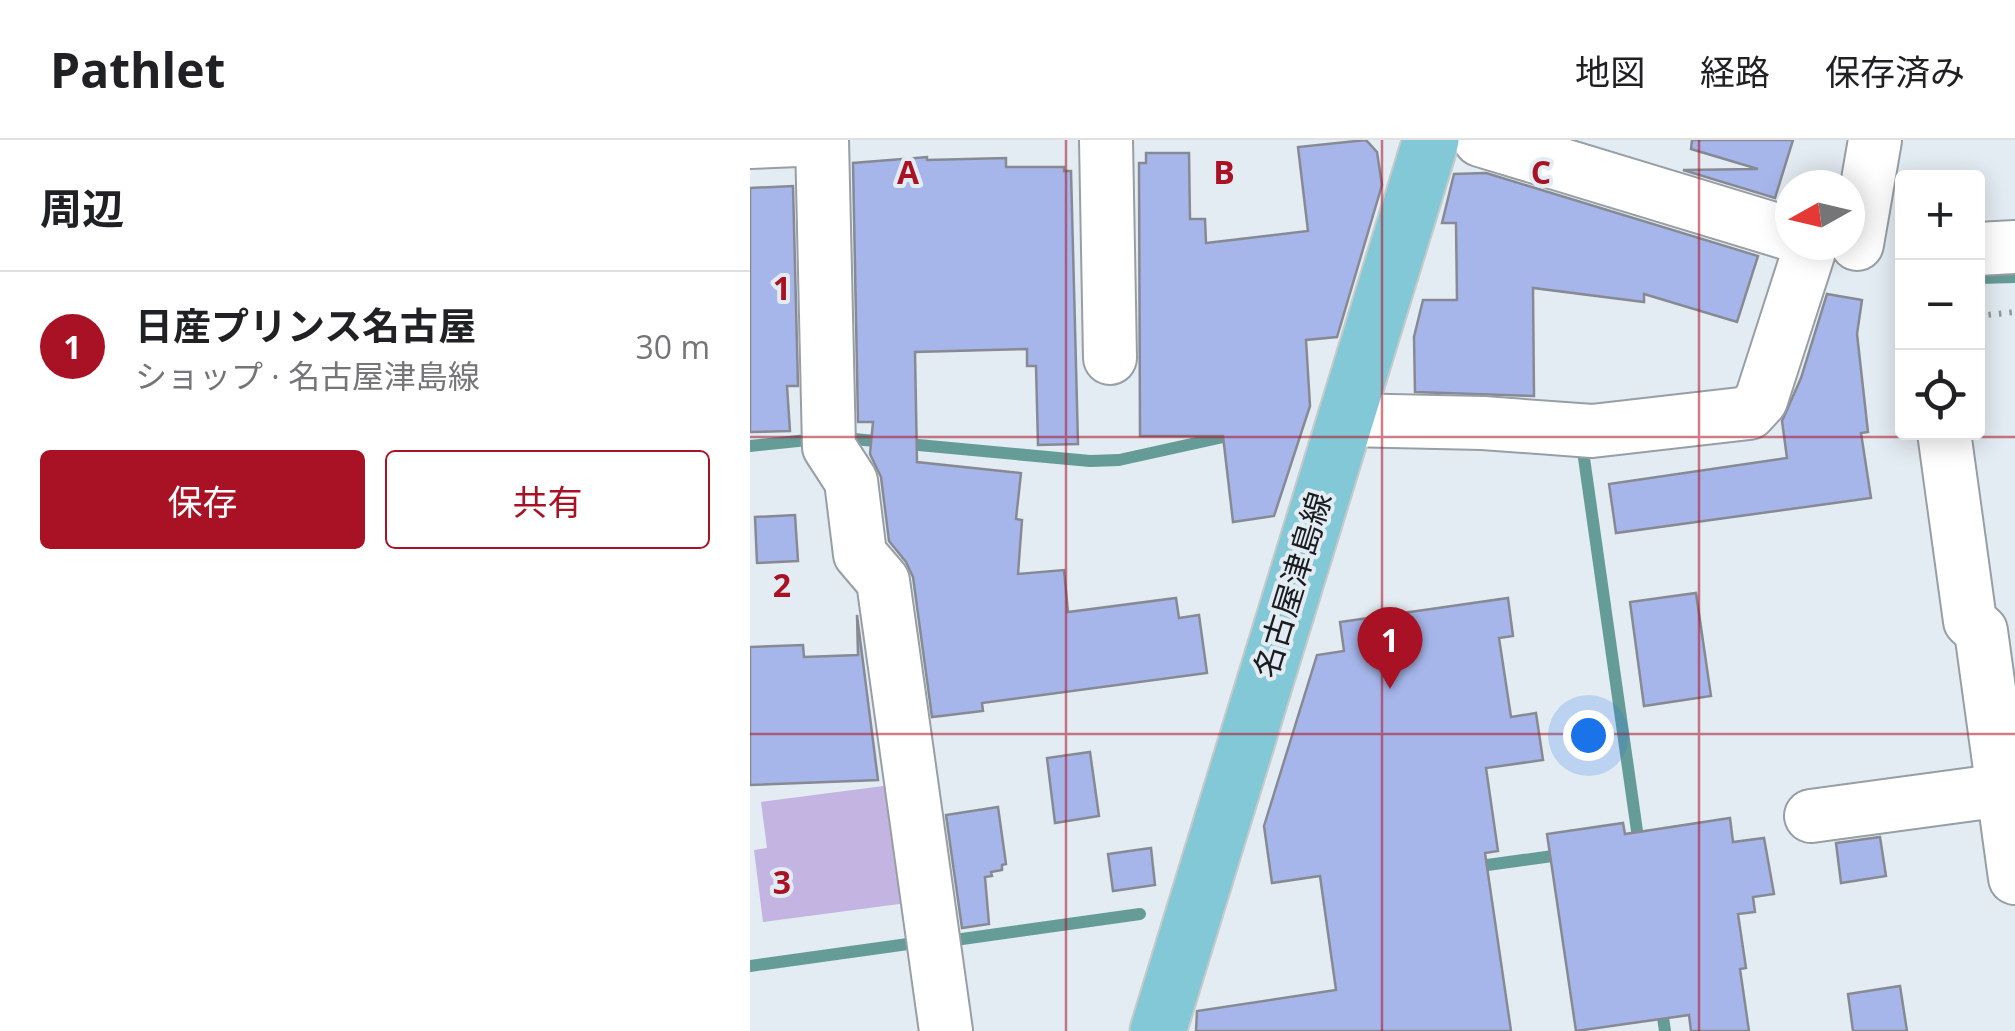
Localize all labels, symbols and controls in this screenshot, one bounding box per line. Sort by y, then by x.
text: Pathlet [50,37,225,102]
text: 地図 [1575,48,1645,95]
text: 経路 [1700,48,1770,95]
text: 保存済み [1825,48,1965,95]
text: A [897,150,920,193]
text: B [1213,150,1235,193]
text: C [1531,150,1551,193]
north arrow [1775,170,1865,260]
map controls [1895,170,1985,440]
button: + [1895,170,1985,260]
text: 周辺 [40,179,124,236]
button: − [1895,260,1985,350]
text: 1 [773,266,791,309]
text: 日産プリンス名古屋 [135,299,476,351]
text: 1 [63,325,82,368]
text: 30 m [635,325,710,368]
button: locate [1895,350,1985,440]
text: ショップ · 名古屋津島線 [135,354,480,397]
button: 保存 [40,450,365,549]
button: 共有 [385,450,710,549]
street label: 名古屋津島線 [1243,486,1340,683]
text: 2 [773,563,791,606]
pin: 1 [1358,606,1422,689]
your location [1563,710,1614,761]
text: 3 [773,860,791,903]

